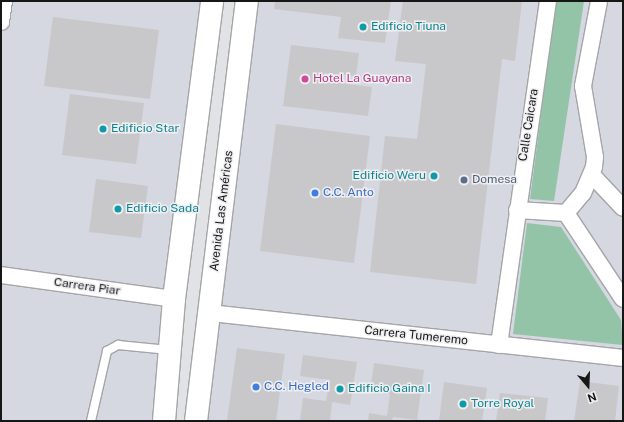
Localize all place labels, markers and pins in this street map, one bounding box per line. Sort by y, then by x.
place label: Edificio Tiuna [371,20,446,34]
marker: Edificio Tiuna [358,22,368,32]
place label: Hotel La Guayana [313,72,411,86]
marker: Hotel La Guayana [300,74,310,84]
place label: Edificio Star [111,122,179,136]
marker: Edificio Star [98,124,108,134]
place label: Edificio Weru [352,169,426,183]
marker: Edificio Weru [429,171,439,181]
place label: Domesa [472,173,517,187]
marker: Domesa [459,175,469,185]
place label: C.C. Anto [323,186,374,200]
marker: C.C. Anto [310,188,320,198]
place label: Edificio Sada [126,202,199,216]
marker: Edificio Sada [113,204,123,214]
place label: C.C. Hegled [264,380,329,394]
marker: C.C. Hegled [251,382,261,392]
place label: Edificio Gaina I [348,382,431,396]
marker: Edificio Gaina I [335,384,345,394]
place label: Torre Royal [471,397,534,411]
marker: Torre Royal [458,399,468,409]

